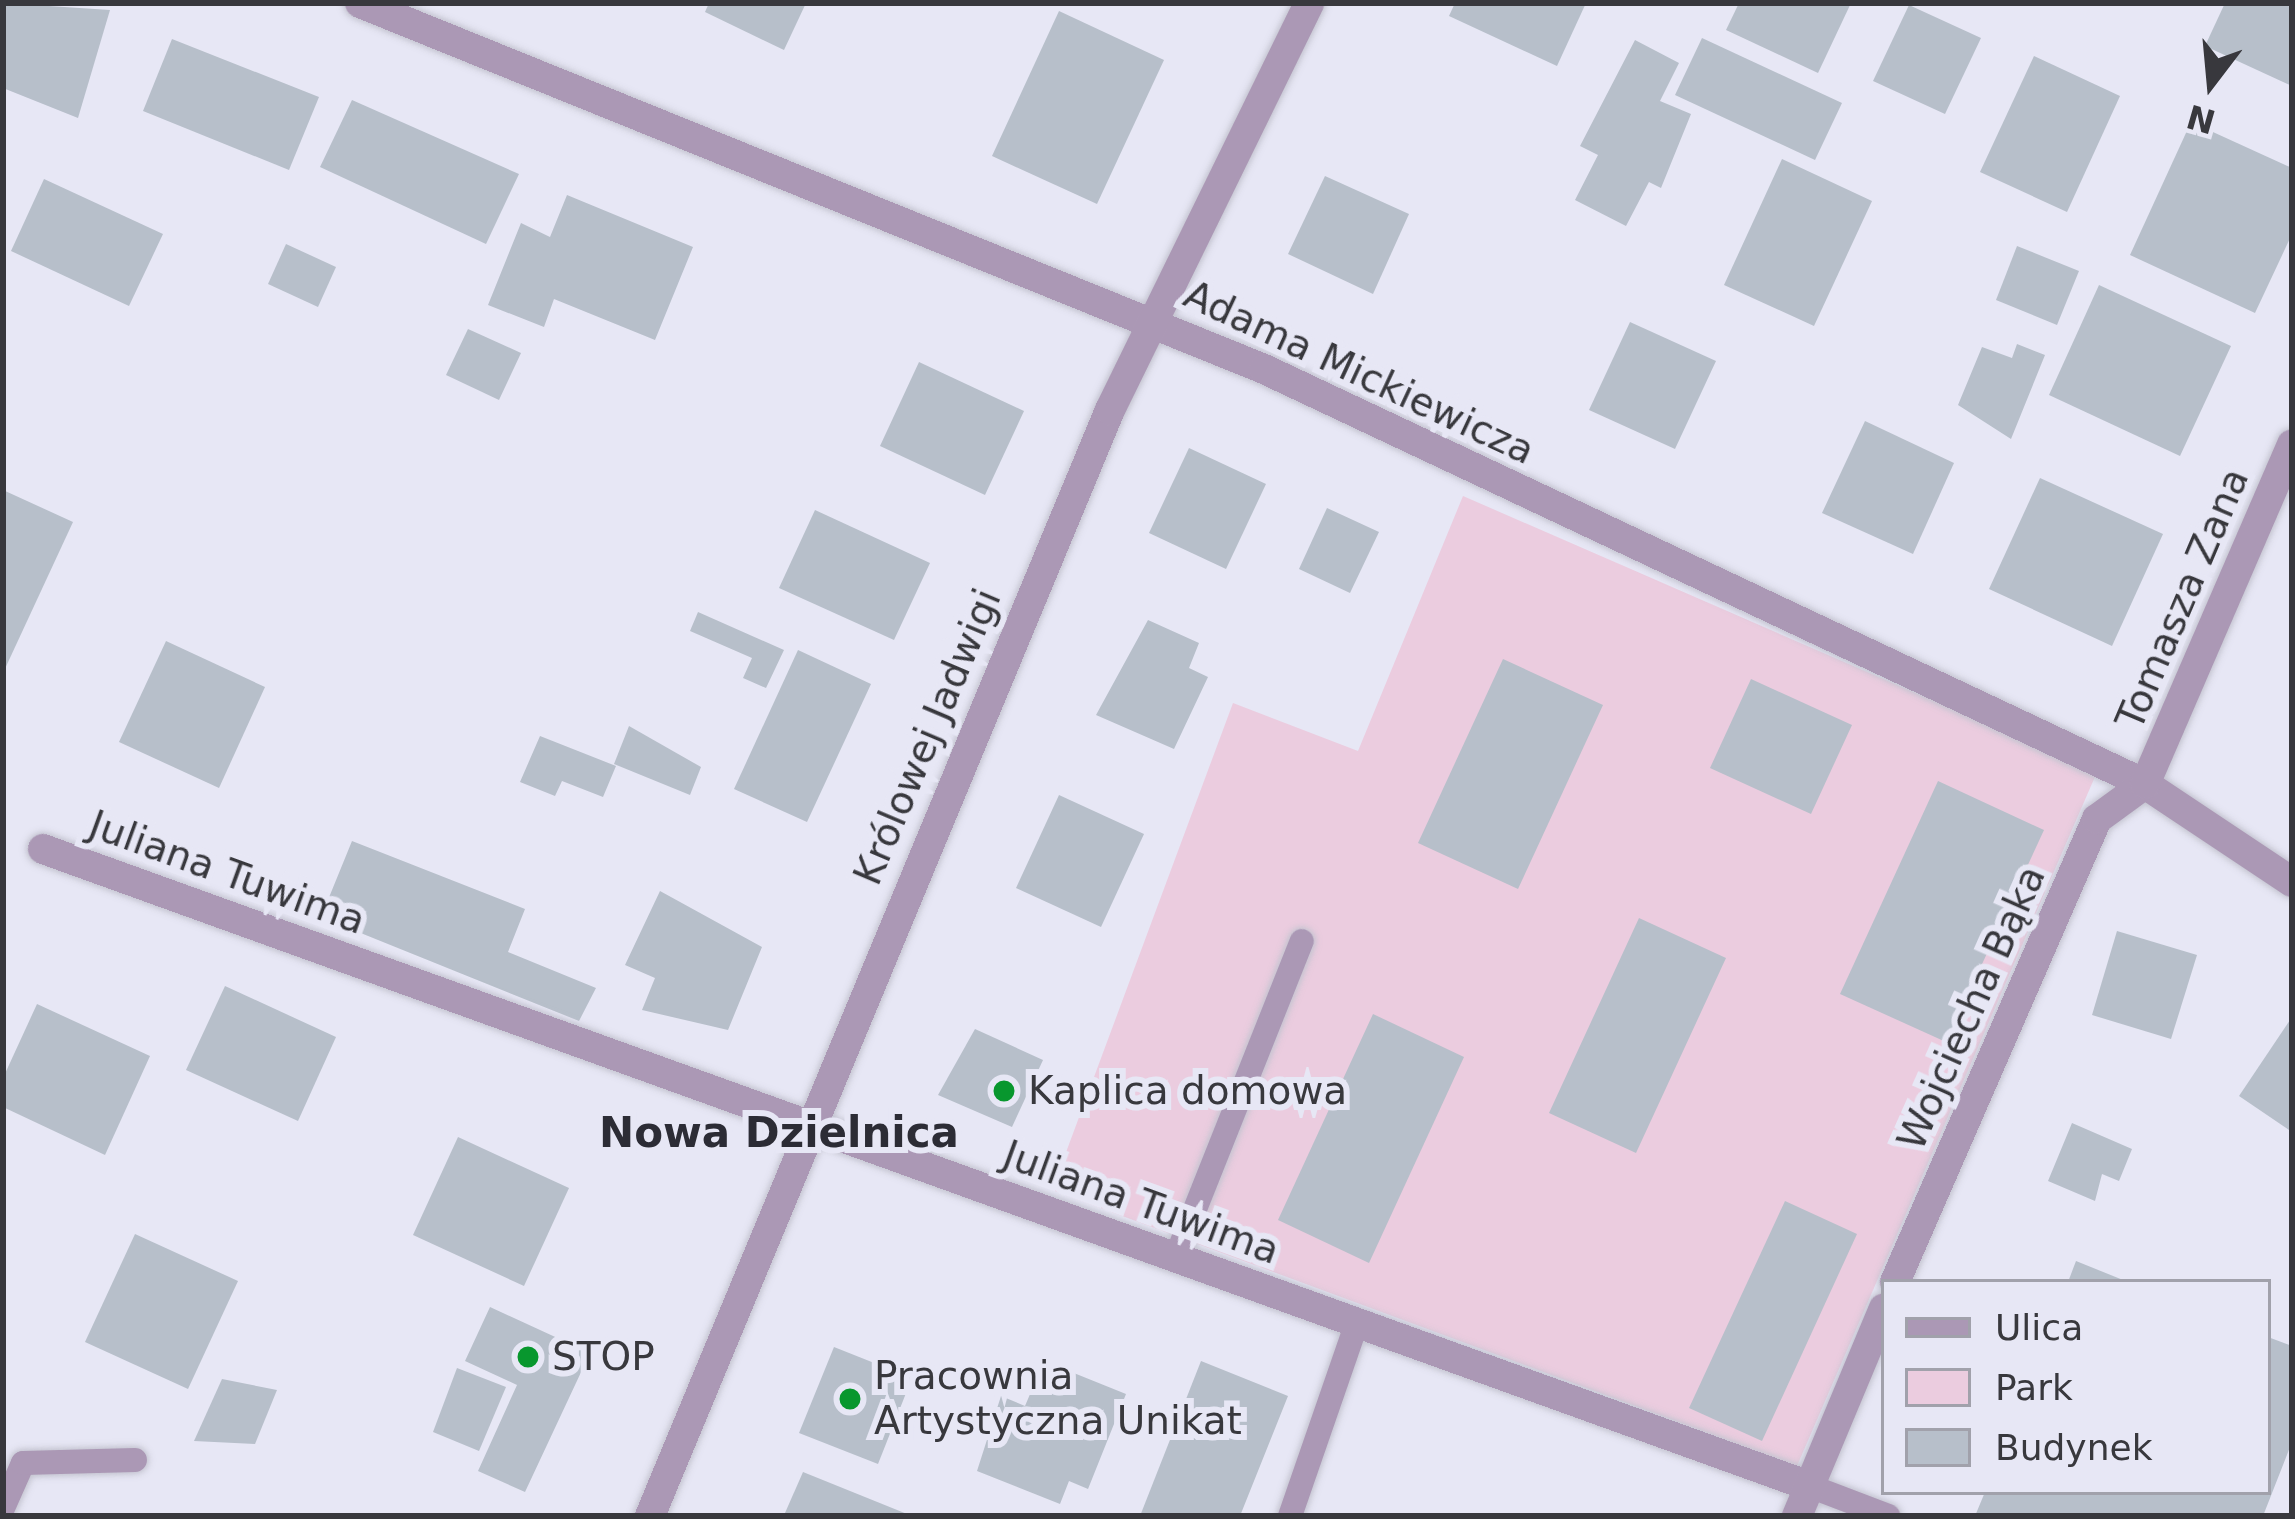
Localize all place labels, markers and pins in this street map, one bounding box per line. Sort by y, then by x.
place label: Kaplica domowa [1028,1068,1347,1114]
marker: Kaplica domowa [991,1078,1017,1104]
place label: STOP [552,1334,655,1380]
marker: STOP [515,1344,541,1370]
place label: Pracownia Artystyczna Unikat [874,1354,1242,1445]
marker: Pracownia Artystyczna Unikat [837,1386,863,1412]

